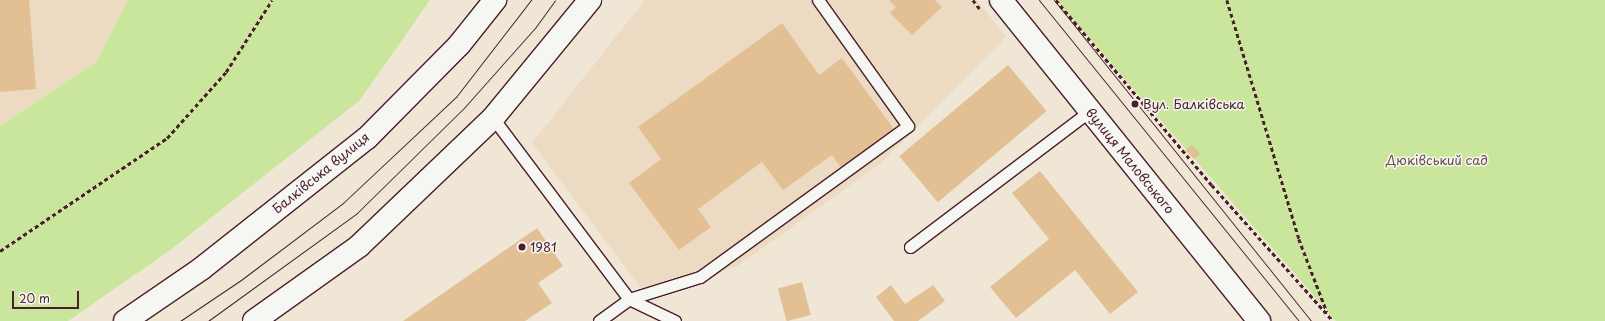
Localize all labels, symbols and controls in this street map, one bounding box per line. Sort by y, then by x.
place label: Вул. Балківська [1143,96,1245,112]
marker: Вул. Балківська [1130,99,1140,109]
street label: вулиця Маловського [1082,105,1178,217]
street label: Балківська вулиця [269,129,373,217]
park label: Дюківський сад [1386,152,1488,168]
place label: 1981 [530,239,557,255]
marker: 1981 [517,242,527,252]
scale bar [14,283,81,309]
text: 20 m [19,289,50,307]

